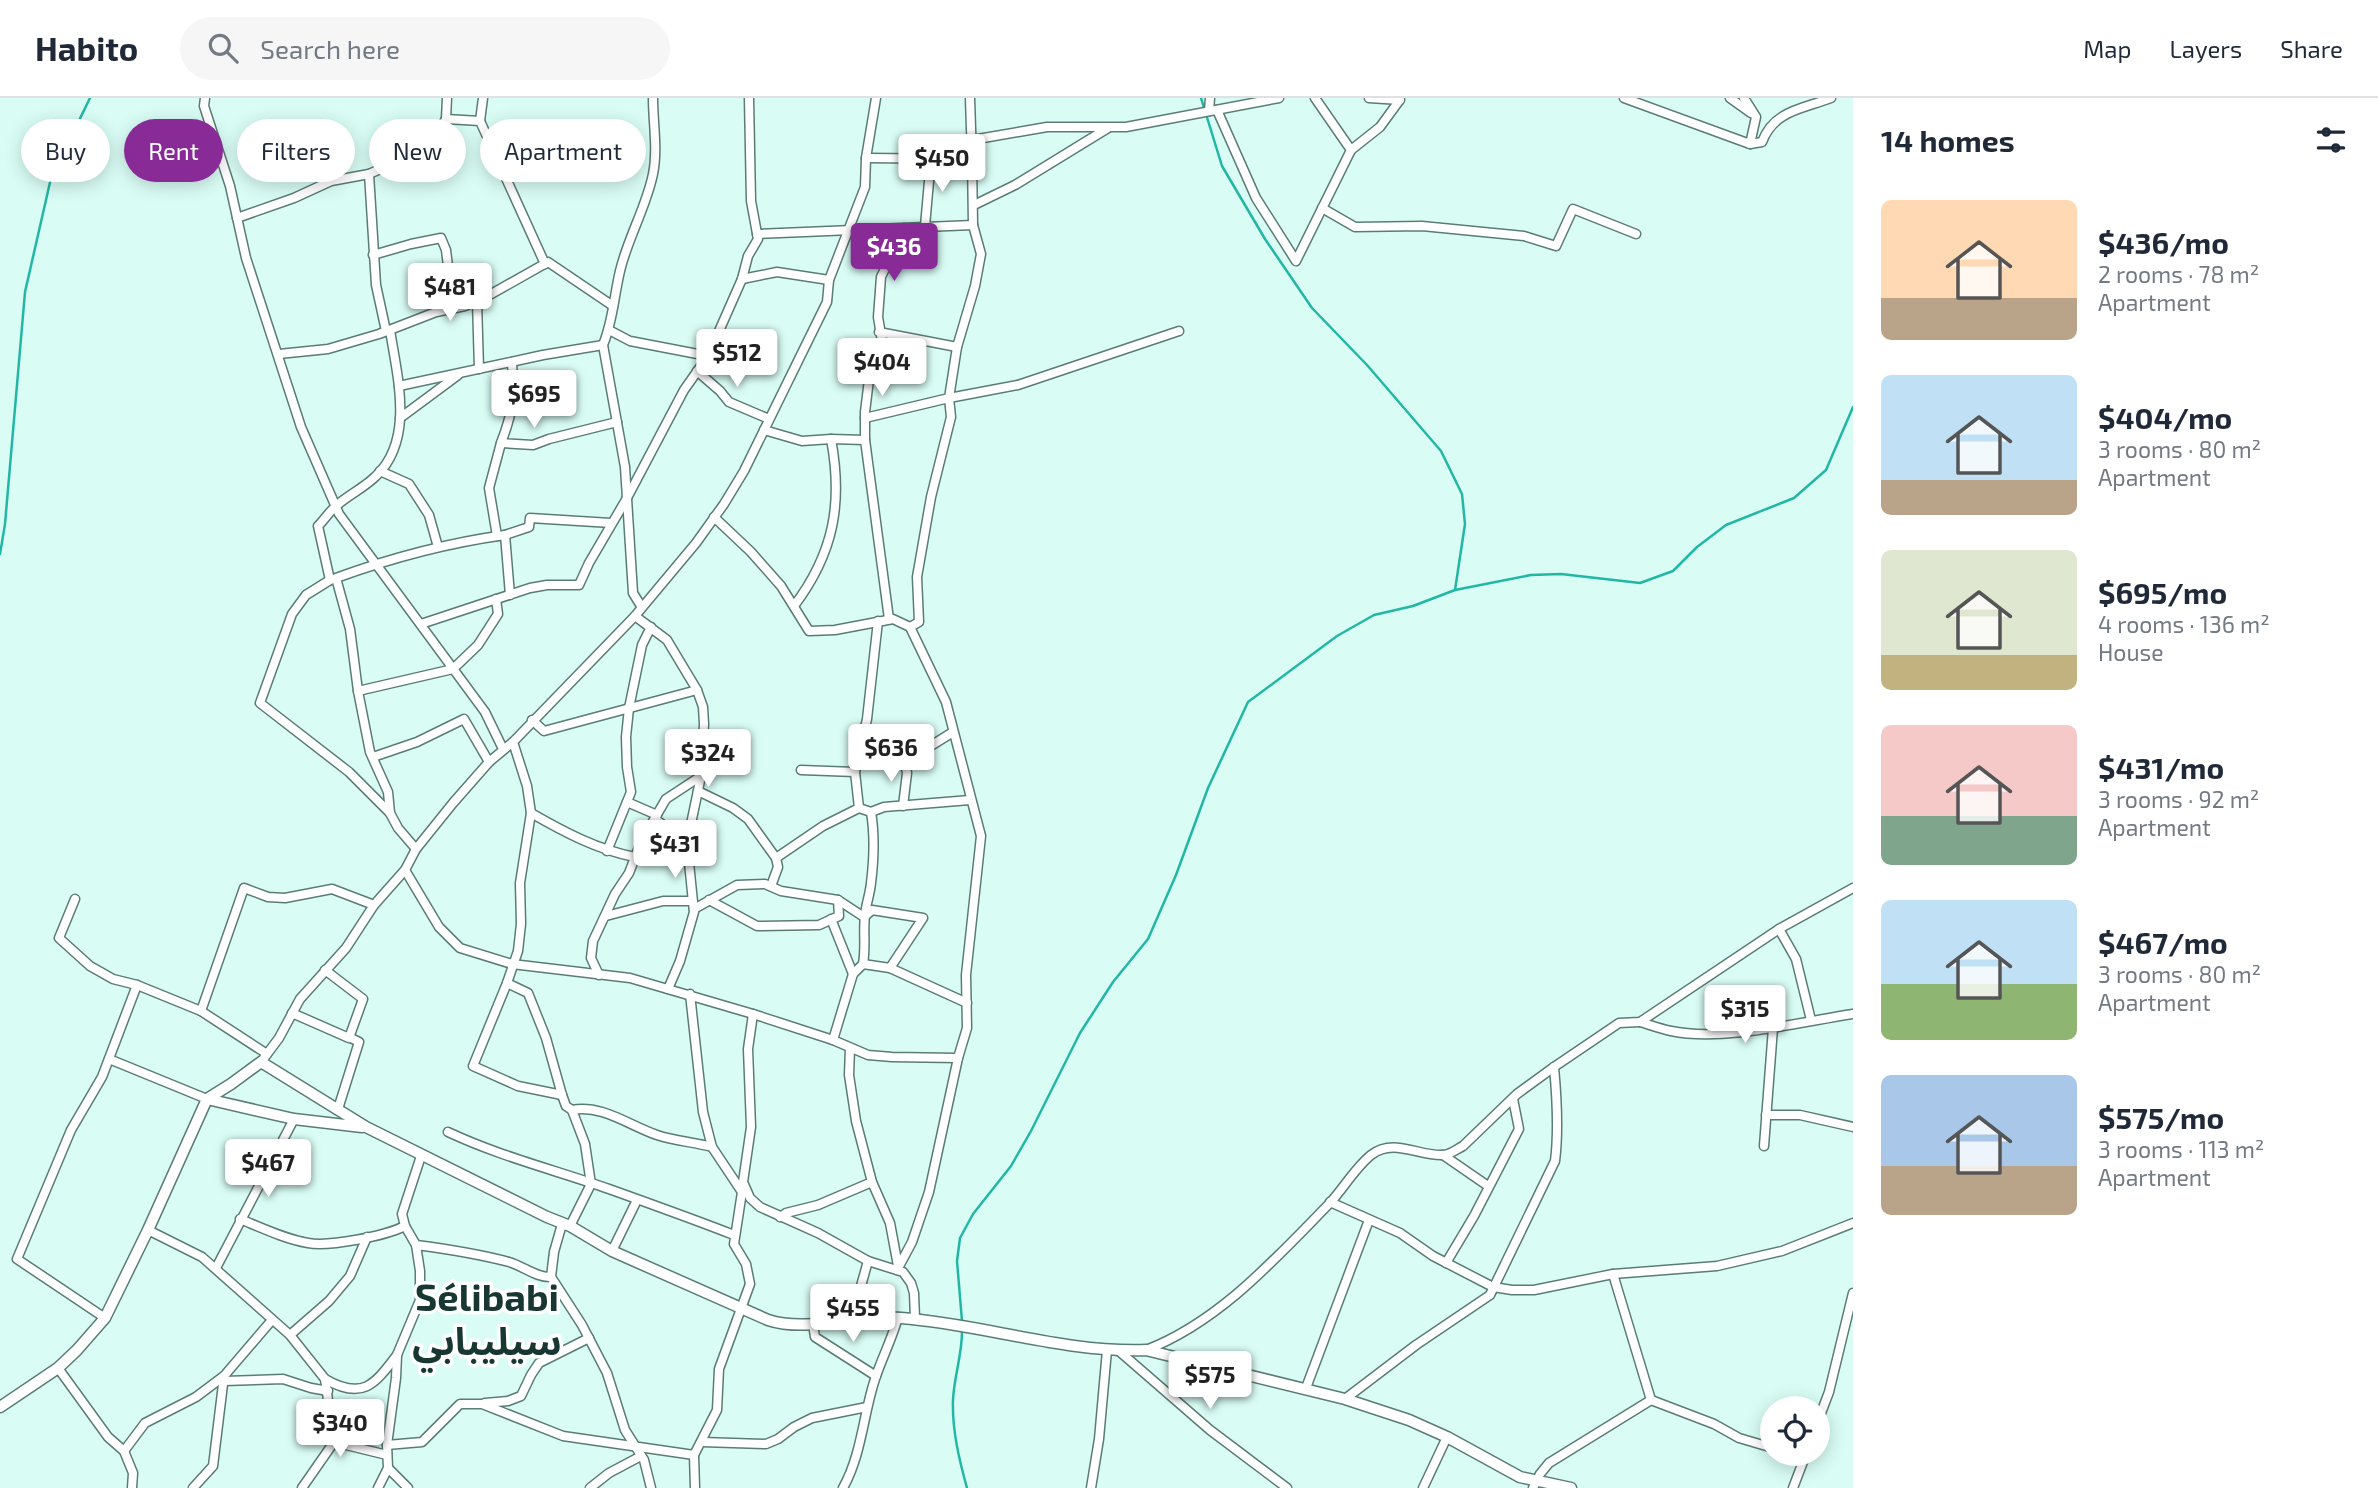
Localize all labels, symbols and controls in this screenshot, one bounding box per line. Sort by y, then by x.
search box [180,17,670,80]
text: Habito [35,28,138,68]
icon: search [204,29,242,67]
text: Search here [260,33,400,64]
text: Map [2083,34,2131,63]
text: Layers [2169,34,2242,63]
text: Share [2280,34,2343,63]
chip: Buy [21,119,110,182]
chip: Rent [124,119,223,182]
chip: Filters [237,119,355,182]
chip: New [369,119,466,182]
chip: Apartment [480,119,646,182]
icon: filters [2312,121,2350,159]
text: 14 homes [1881,122,2015,158]
pin: $450 [901,134,983,194]
text: $450 [914,143,970,171]
pin: $436 [853,223,935,283]
text: $436/mo [2098,224,2229,260]
icon: home [1937,228,2021,312]
text: $436 [867,232,921,260]
text: 2 rooms · 78 m² [2098,260,2259,288]
pin: $481 [409,264,491,323]
text: $481 [424,272,476,300]
text: Apartment [2098,288,2211,316]
pin: $512 [696,330,778,389]
text: $512 [712,338,762,366]
pin: $404 [841,338,923,398]
text: $404 [853,347,911,375]
pin: $695 [493,370,575,430]
text: $695 [507,379,561,407]
text: $404/mo [2098,399,2232,435]
icon: home [1937,403,2021,487]
text: 3 rooms · 80 m² [2098,435,2261,463]
text: Apartment [2098,463,2211,491]
text: $695/mo [2098,574,2227,610]
icon: home [1937,578,2021,662]
text: 4 rooms · 136 m² [2098,610,2270,638]
text: House [2098,638,2164,666]
pin: $636 [850,724,932,784]
pin: $324 [667,730,749,789]
text: $636 [864,733,918,761]
text: $324 [681,738,735,766]
text: $431/mo [2098,749,2224,785]
icon: home [1937,753,2021,837]
text: 3 rooms · 92 m² [2098,785,2259,813]
text: Apartment [2098,813,2211,841]
pin: $431 [634,820,716,880]
text: $431 [650,829,700,857]
text: $467/mo [2098,924,2228,960]
icon: home [1937,928,2021,1012]
text: 3 rooms · 80 m² [2098,960,2261,988]
pin: $315 [1704,986,1786,1045]
text: Apartment [2098,988,2211,1016]
text: $315 [1720,994,1770,1022]
text: $575/mo [2098,1099,2224,1135]
icon: home [1937,1103,2021,1187]
text: 3 rooms · 113 m² [2098,1135,2264,1163]
pin: $467 [227,1140,309,1199]
text: $467 [241,1148,295,1176]
text: Apartment [2098,1163,2211,1191]
district label: Sélibabi سيليبابي [412,1273,562,1373]
pin: $455 [812,1284,894,1344]
text: $455 [826,1293,880,1321]
pin: $575 [1169,1352,1251,1411]
text: $575 [1185,1360,1235,1388]
map controls [1760,1396,1830,1466]
button: locate [1760,1396,1830,1466]
pin: $340 [299,1400,381,1459]
text: $340 [312,1408,368,1436]

